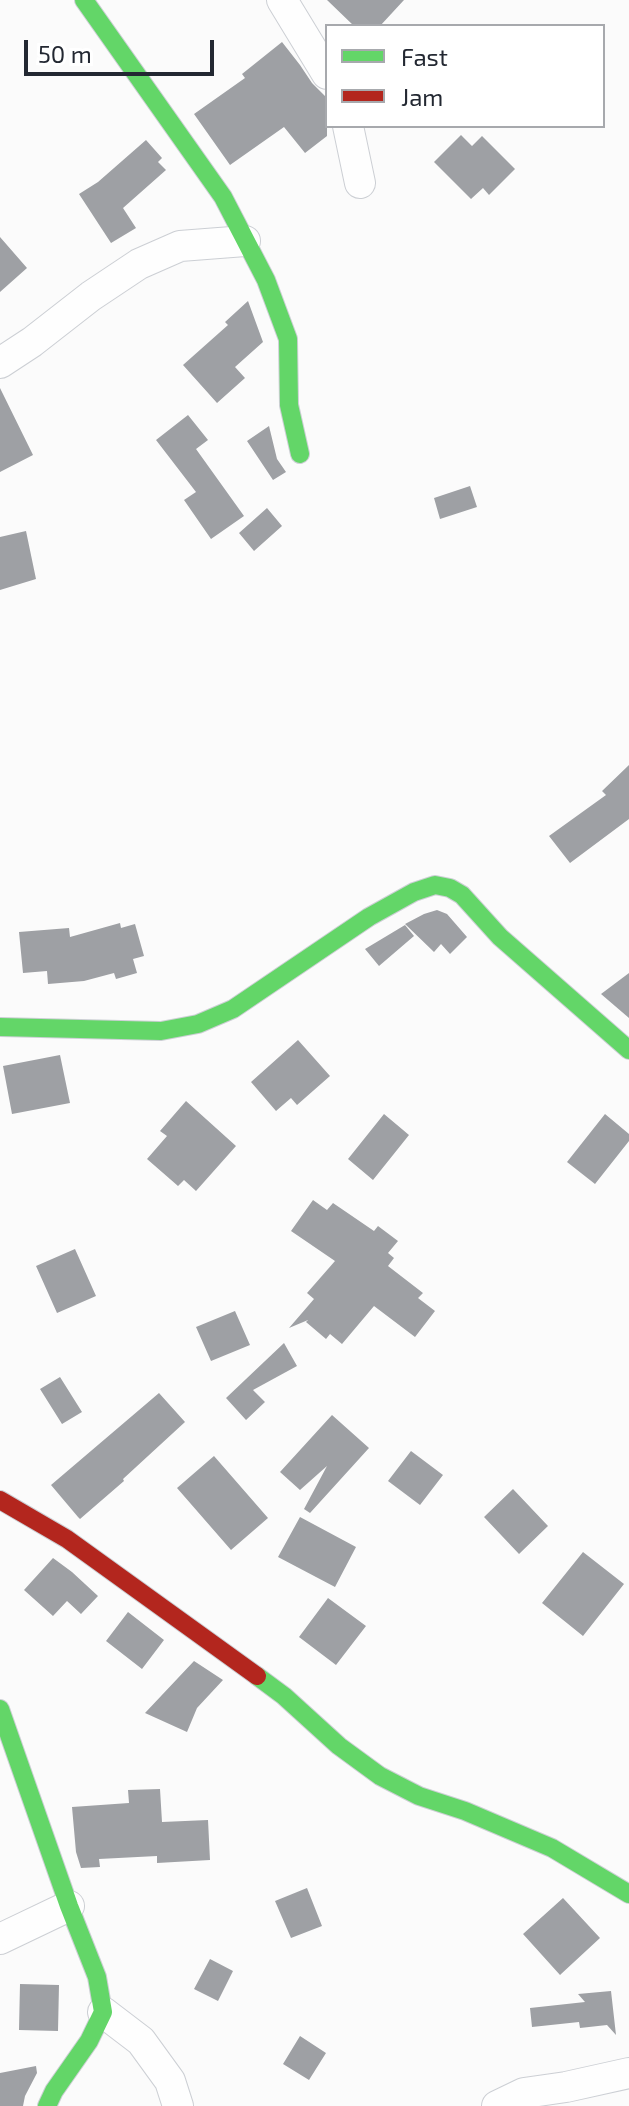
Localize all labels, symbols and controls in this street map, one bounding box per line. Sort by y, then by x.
scale bar [28,24,218,74]
legend [325,24,605,128]
text: 50 m [38,39,92,68]
text: Fast [401,42,448,71]
text: Jam [401,82,443,111]

